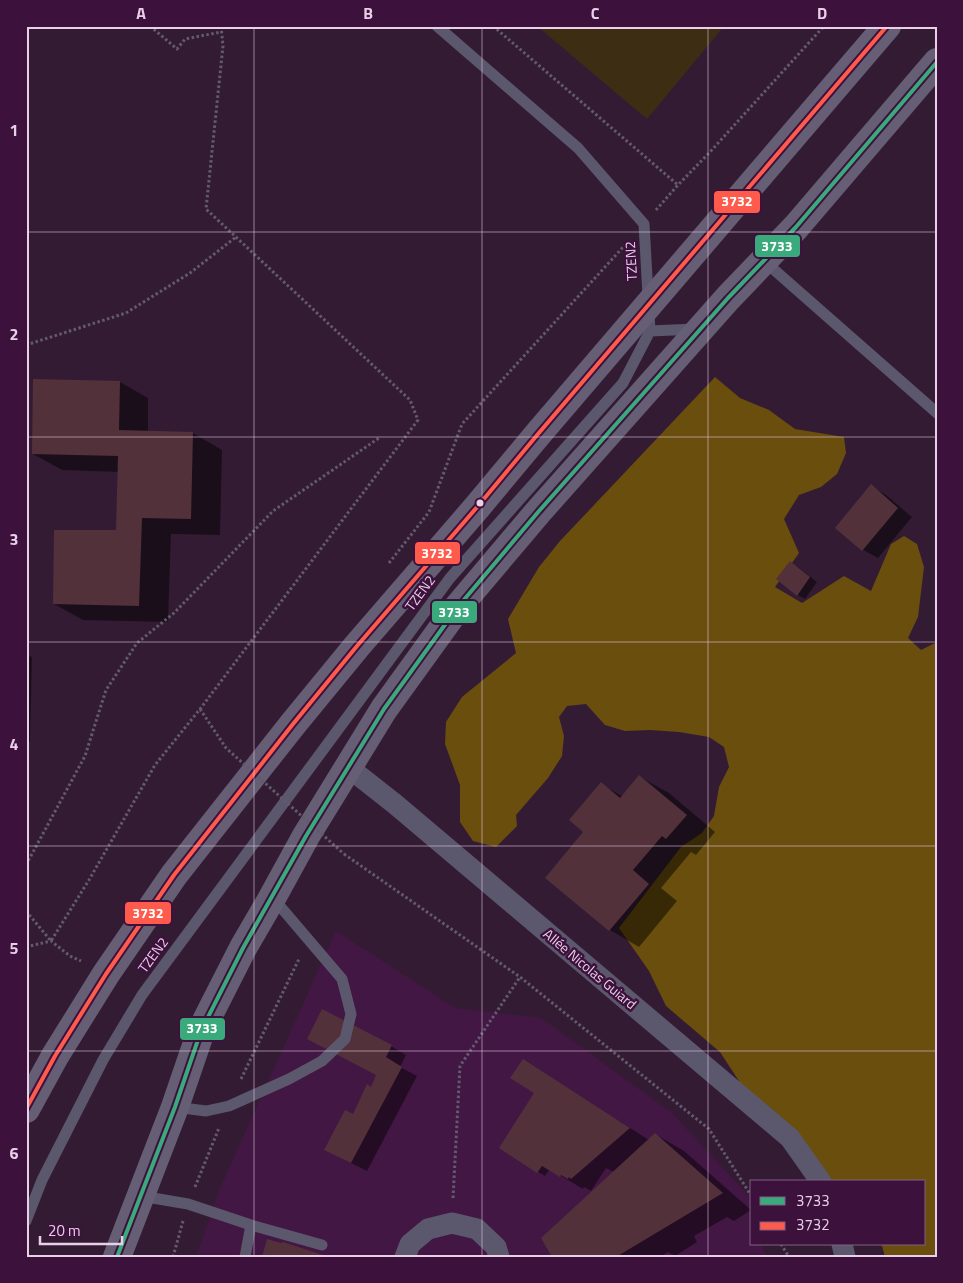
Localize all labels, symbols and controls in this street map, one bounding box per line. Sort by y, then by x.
text: A [136,1,146,25]
text: B [363,1,373,25]
text: C [591,1,600,25]
text: D [817,1,827,25]
text: 1 [10,118,18,142]
line badge: 3732 [713,190,761,214]
text: 3732 [721,190,753,211]
line badge: 3733 [754,234,801,258]
text: 3733 [761,235,793,256]
street label: TZEN2 [619,241,642,282]
text: 2 [10,322,18,346]
unlabelled marker [475,498,485,508]
text: 3 [10,527,18,551]
line badge: 3732 [414,541,461,565]
text: 3732 [421,542,453,563]
street label: TZEN2 [399,570,440,615]
line badge: 3733 [431,600,478,624]
text: 3733 [438,601,470,622]
text: 4 [10,732,19,756]
line badge: 3732 [124,901,172,925]
text: 3732 [132,902,164,923]
street label: Allée Nicolas Guiard [539,923,642,1014]
street label: TZEN2 [132,932,173,977]
text: 5 [10,936,19,960]
line badge: 3733 [179,1017,226,1041]
text: 3733 [186,1017,218,1038]
text: 6 [10,1141,19,1165]
legend [750,1180,926,1246]
text: 3733 [796,1189,830,1212]
scale bar [40,1213,122,1245]
text: 3732 [796,1213,830,1236]
text: 20 m [48,1219,81,1242]

